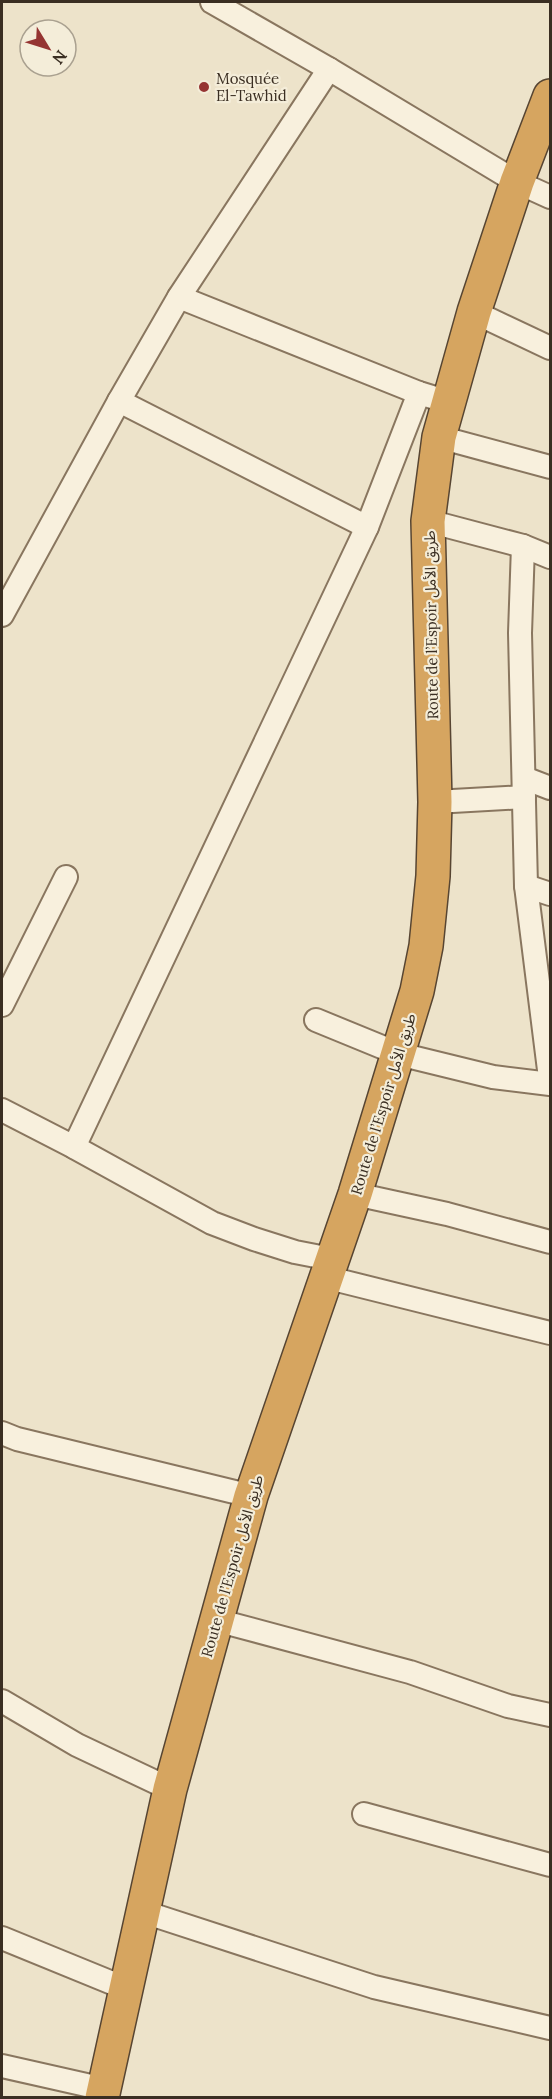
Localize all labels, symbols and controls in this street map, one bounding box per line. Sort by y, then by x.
north arrow [18,18,78,78]
text: N [48,46,72,68]
place label: Mosquée El-Tawhid [216,69,287,105]
marker: Mosquée El-Tawhid [197,80,211,94]
street label: Route de l’Espoir طريق الأمل [420,530,443,720]
street label: Route de l’Espoir طريق الأمل [346,1011,421,1197]
street label: Route de l’Espoir طريق الأمل [197,1473,268,1660]

